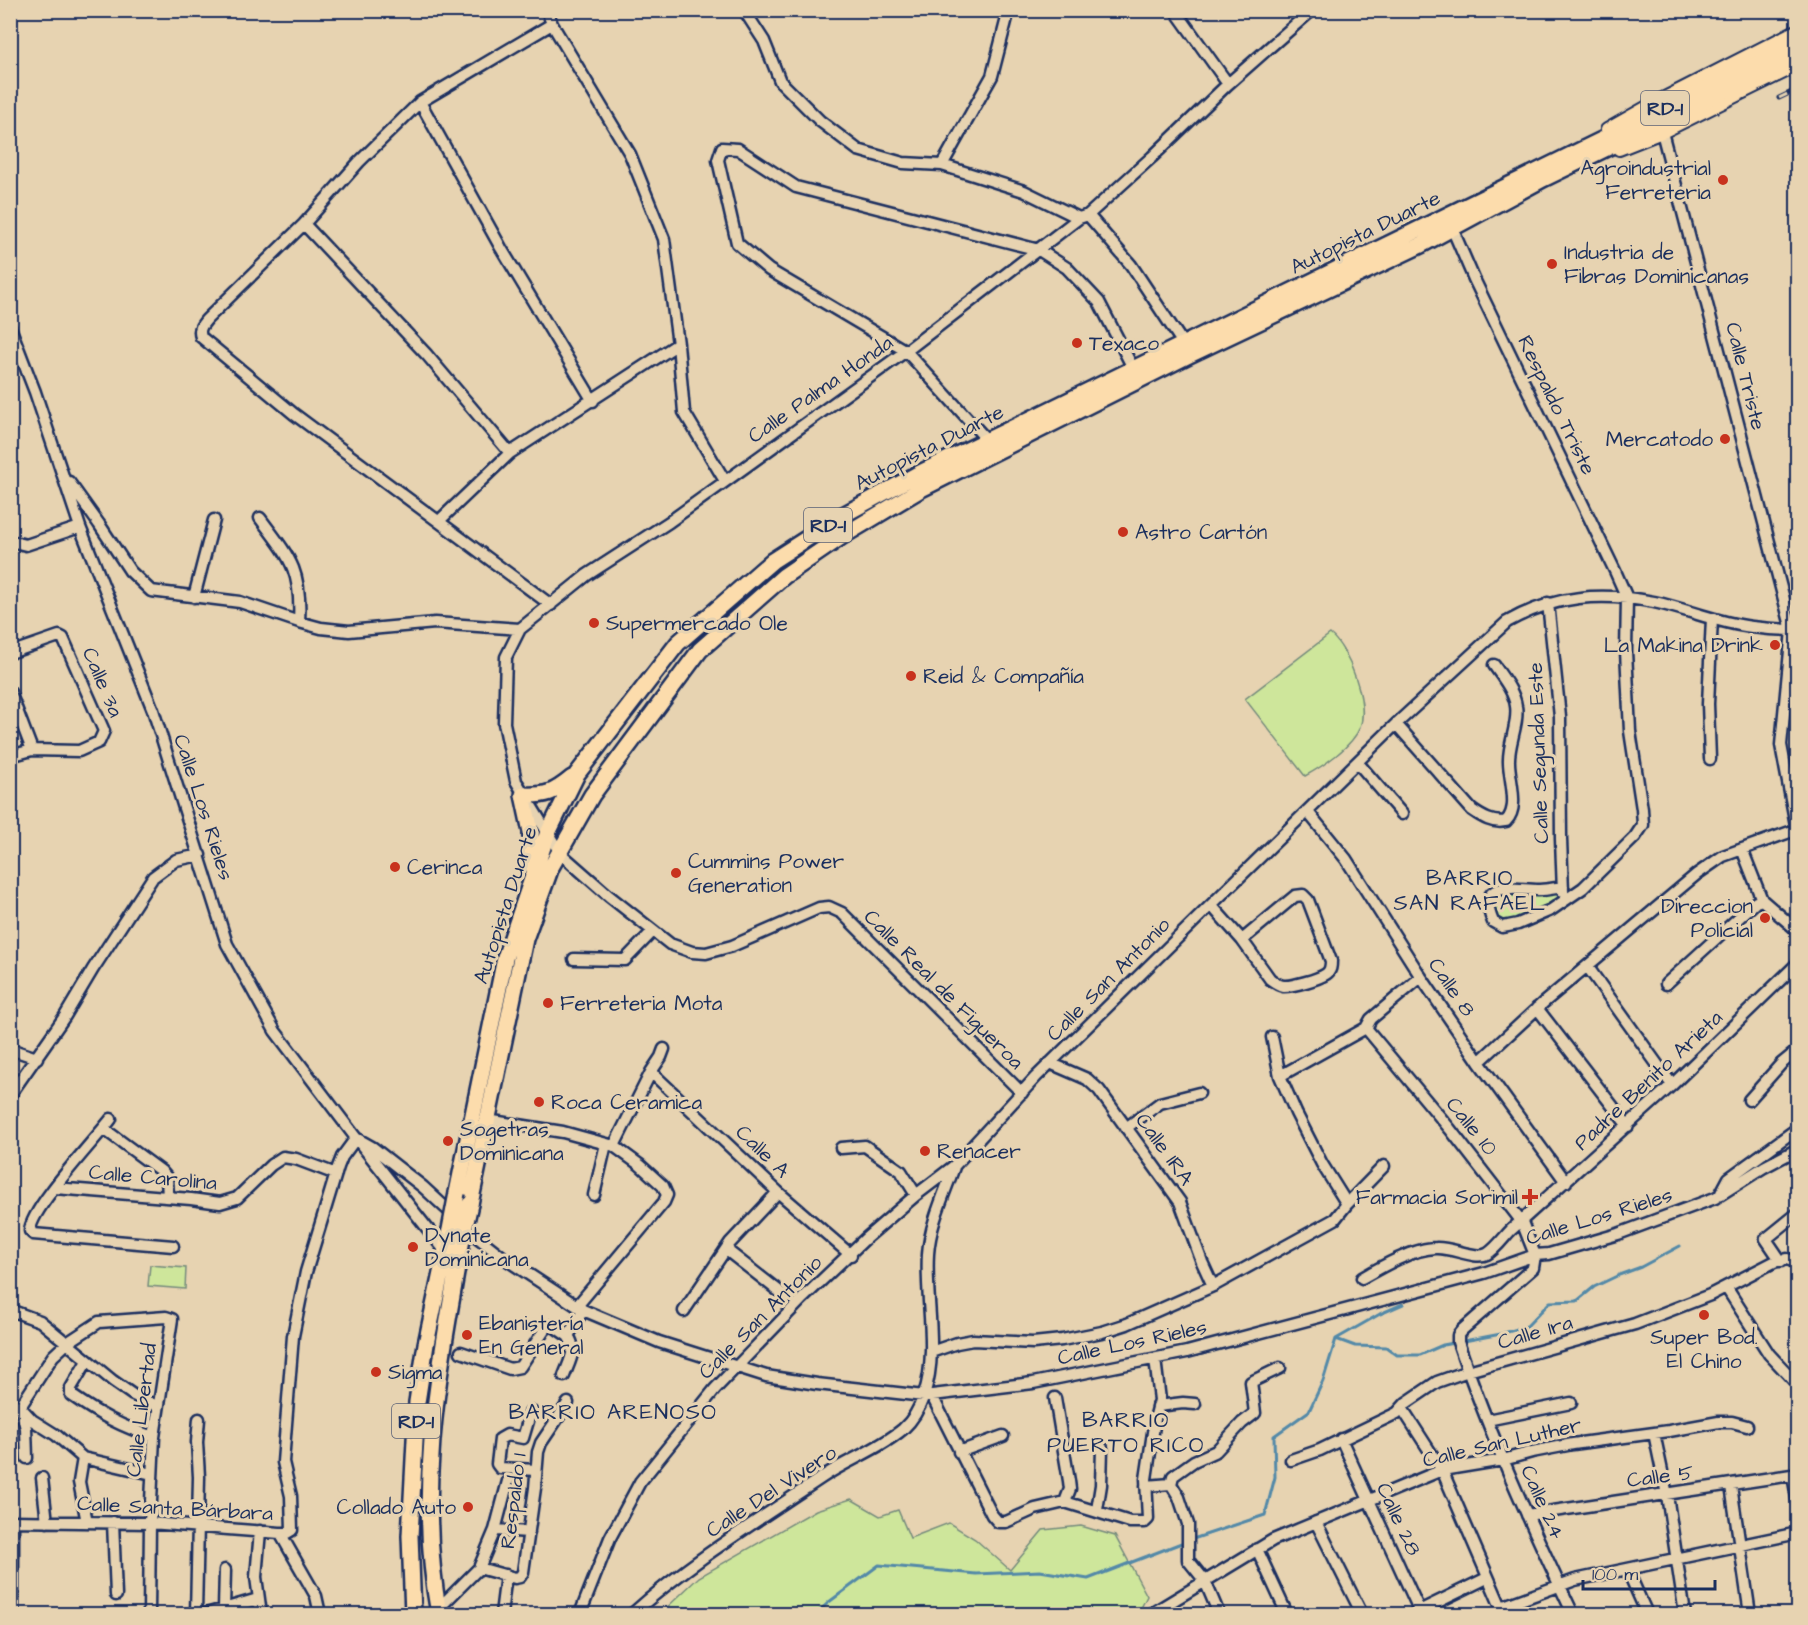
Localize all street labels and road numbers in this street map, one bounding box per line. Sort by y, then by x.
road number: RD-1 [1641,91,1689,125]
street label: Autopista Duarte [1285,184,1446,282]
street label: Calle Triste [1718,319,1773,433]
street label: Calle Palma Honda [742,328,899,450]
street label: Respaldo Triste [1509,331,1603,480]
street label: Autopista Duarte [850,397,1009,498]
road number: RD-1 [804,508,852,542]
street label: Calle 3a [75,643,130,722]
street label: Calle Segunda Este [1521,662,1558,844]
street label: Calle Los Rieles [166,730,241,884]
street label: Autopista Duarte [466,823,546,988]
street label: Calle Real de Figueroa [856,903,1030,1078]
street label: Calle San Antonio [1040,911,1177,1048]
street label: Calle 8 [1421,952,1482,1023]
street label: Padre Benito Arieta [1568,1004,1729,1157]
street label: Calle 10 [1439,1091,1504,1162]
street label: Calle 1RA [1128,1107,1201,1192]
street label: Calle A [729,1118,797,1185]
street label: Calle Carolina [88,1157,219,1198]
street label: Calle Los Rieles [1522,1180,1676,1253]
street label: Calle San Antonio [692,1249,829,1386]
street label: Calle 1ra [1494,1308,1576,1357]
street label: Calle Los Rieles [1055,1313,1209,1372]
street label: Calle Libertad [119,1341,164,1478]
road number: RD-1 [392,1404,440,1438]
street label: Calle San Luther [1420,1410,1585,1475]
street label: Calle Del Vivero [700,1438,842,1545]
street label: Respaldo 1 [493,1451,535,1551]
street label: Calle 5 [1625,1458,1695,1495]
street label: Calle 24 [1513,1461,1572,1544]
street label: Calle 28 [1369,1478,1428,1561]
street label: Calle Santa Bárbara [76,1489,274,1528]

